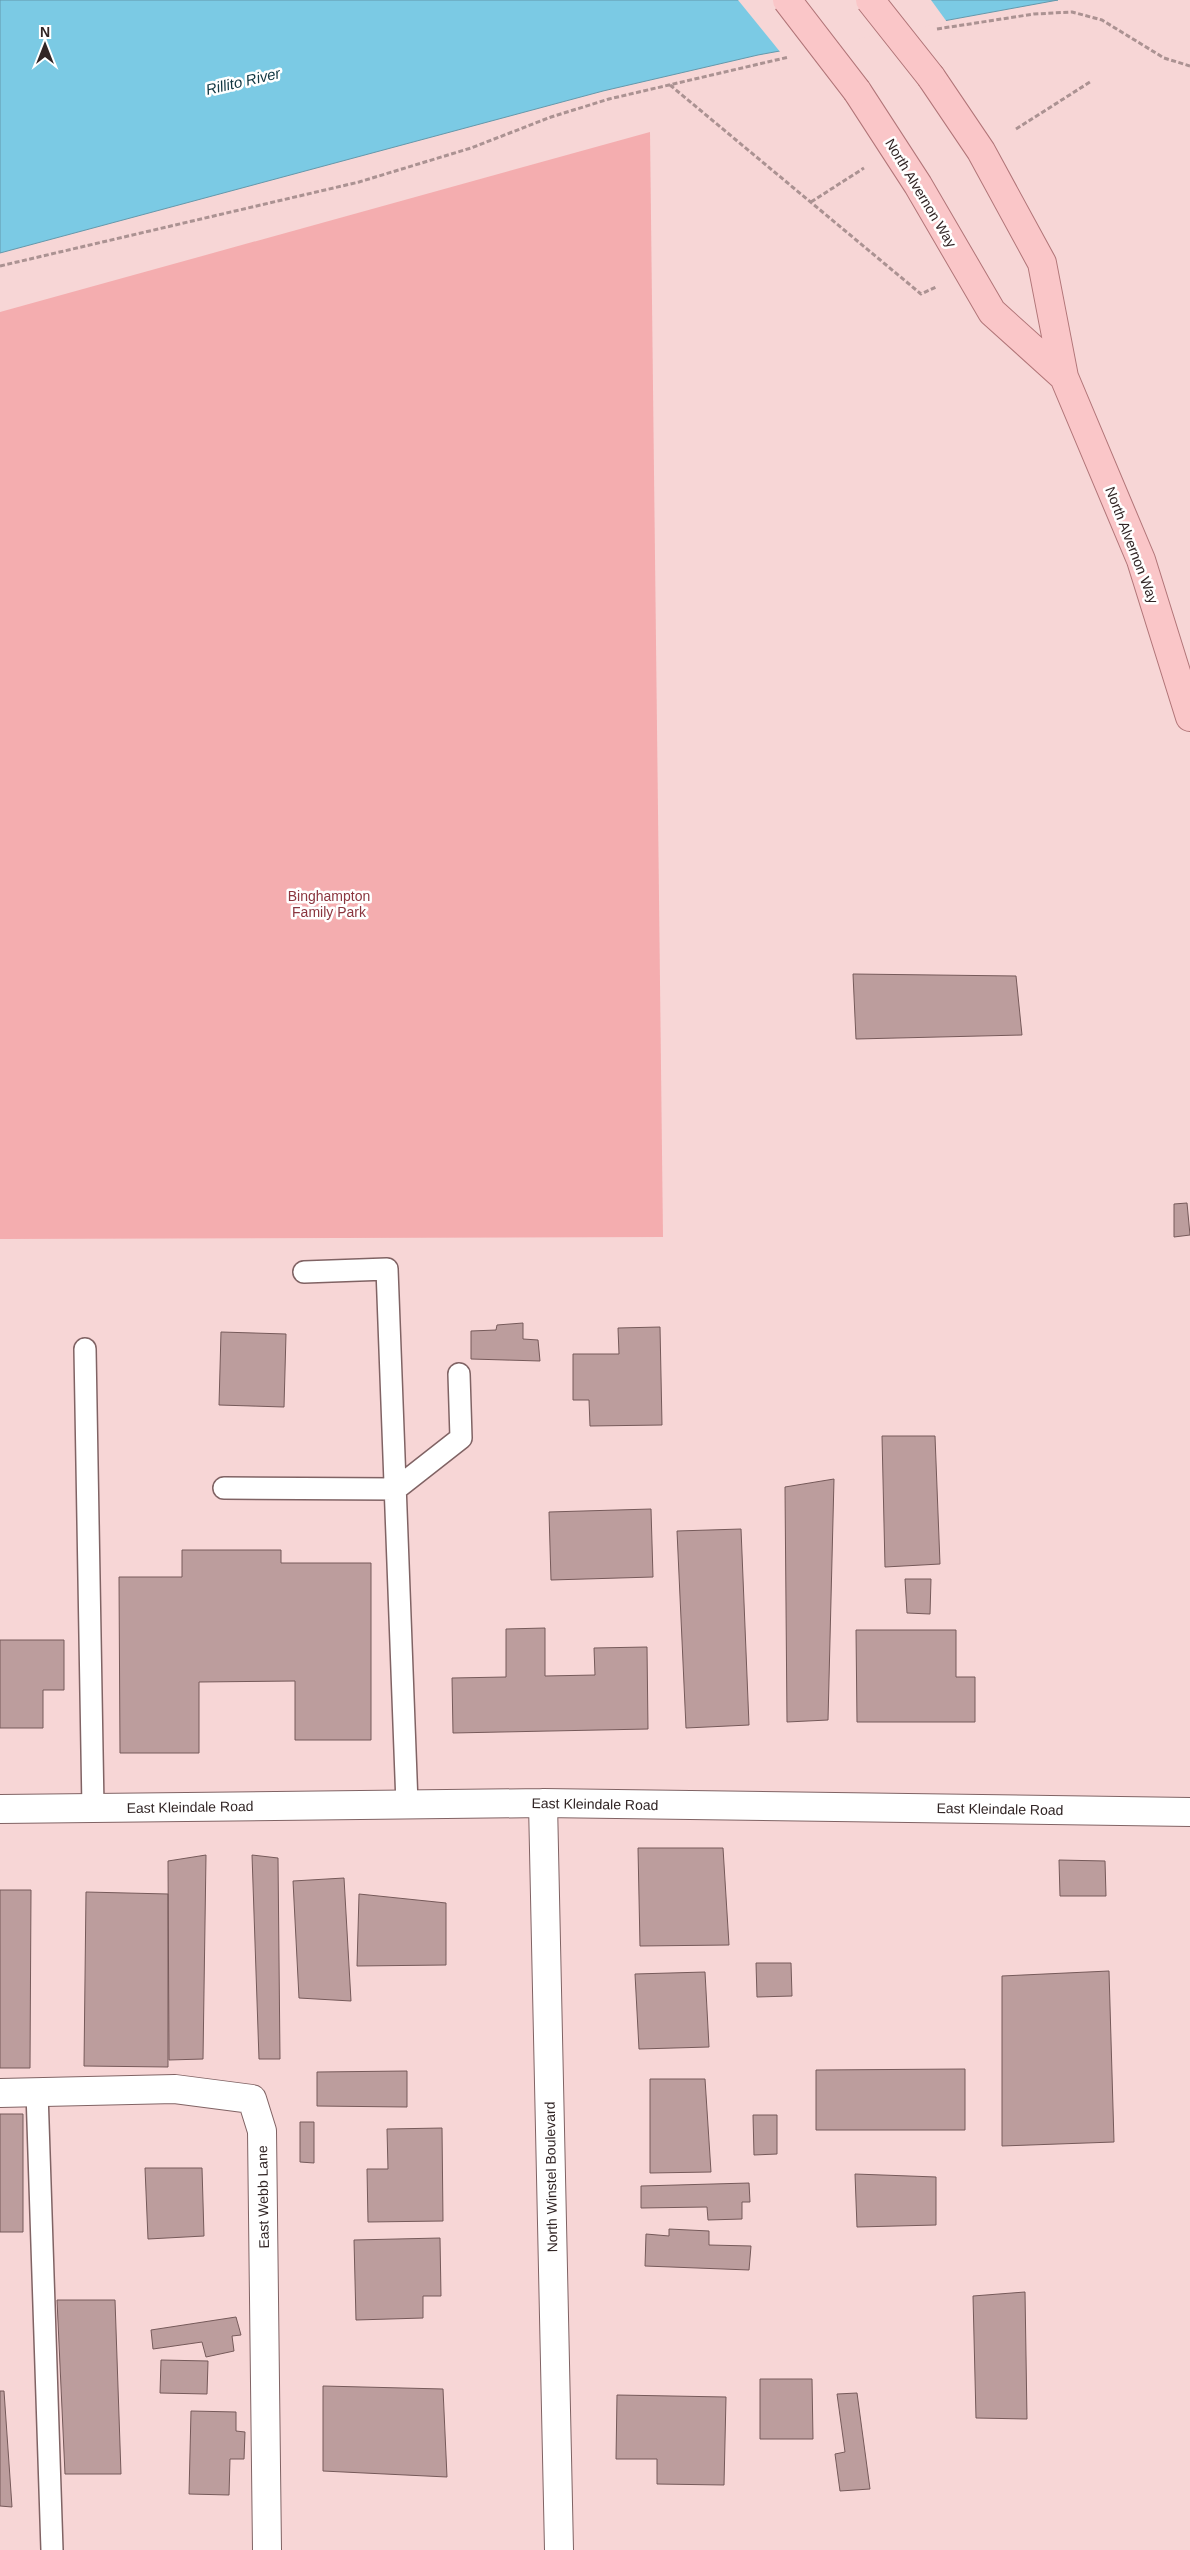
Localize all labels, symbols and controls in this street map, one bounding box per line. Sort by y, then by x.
north arrow [20,20,70,70]
text: N [40,24,50,40]
water label: Rillito River [204,64,283,98]
street label: North Alvernon Way [882,136,960,250]
street label: North Alvernon Way [1102,484,1162,606]
park label: Binghampton Family Park [288,888,370,920]
street label: East Kleindale Road [531,1795,659,1813]
street label: East Kleindale Road [126,1798,254,1816]
street label: East Kleindale Road [936,1800,1064,1818]
street label: North Winstel Boulevard [542,2101,560,2253]
street label: East Webb Lane [254,2145,272,2249]

